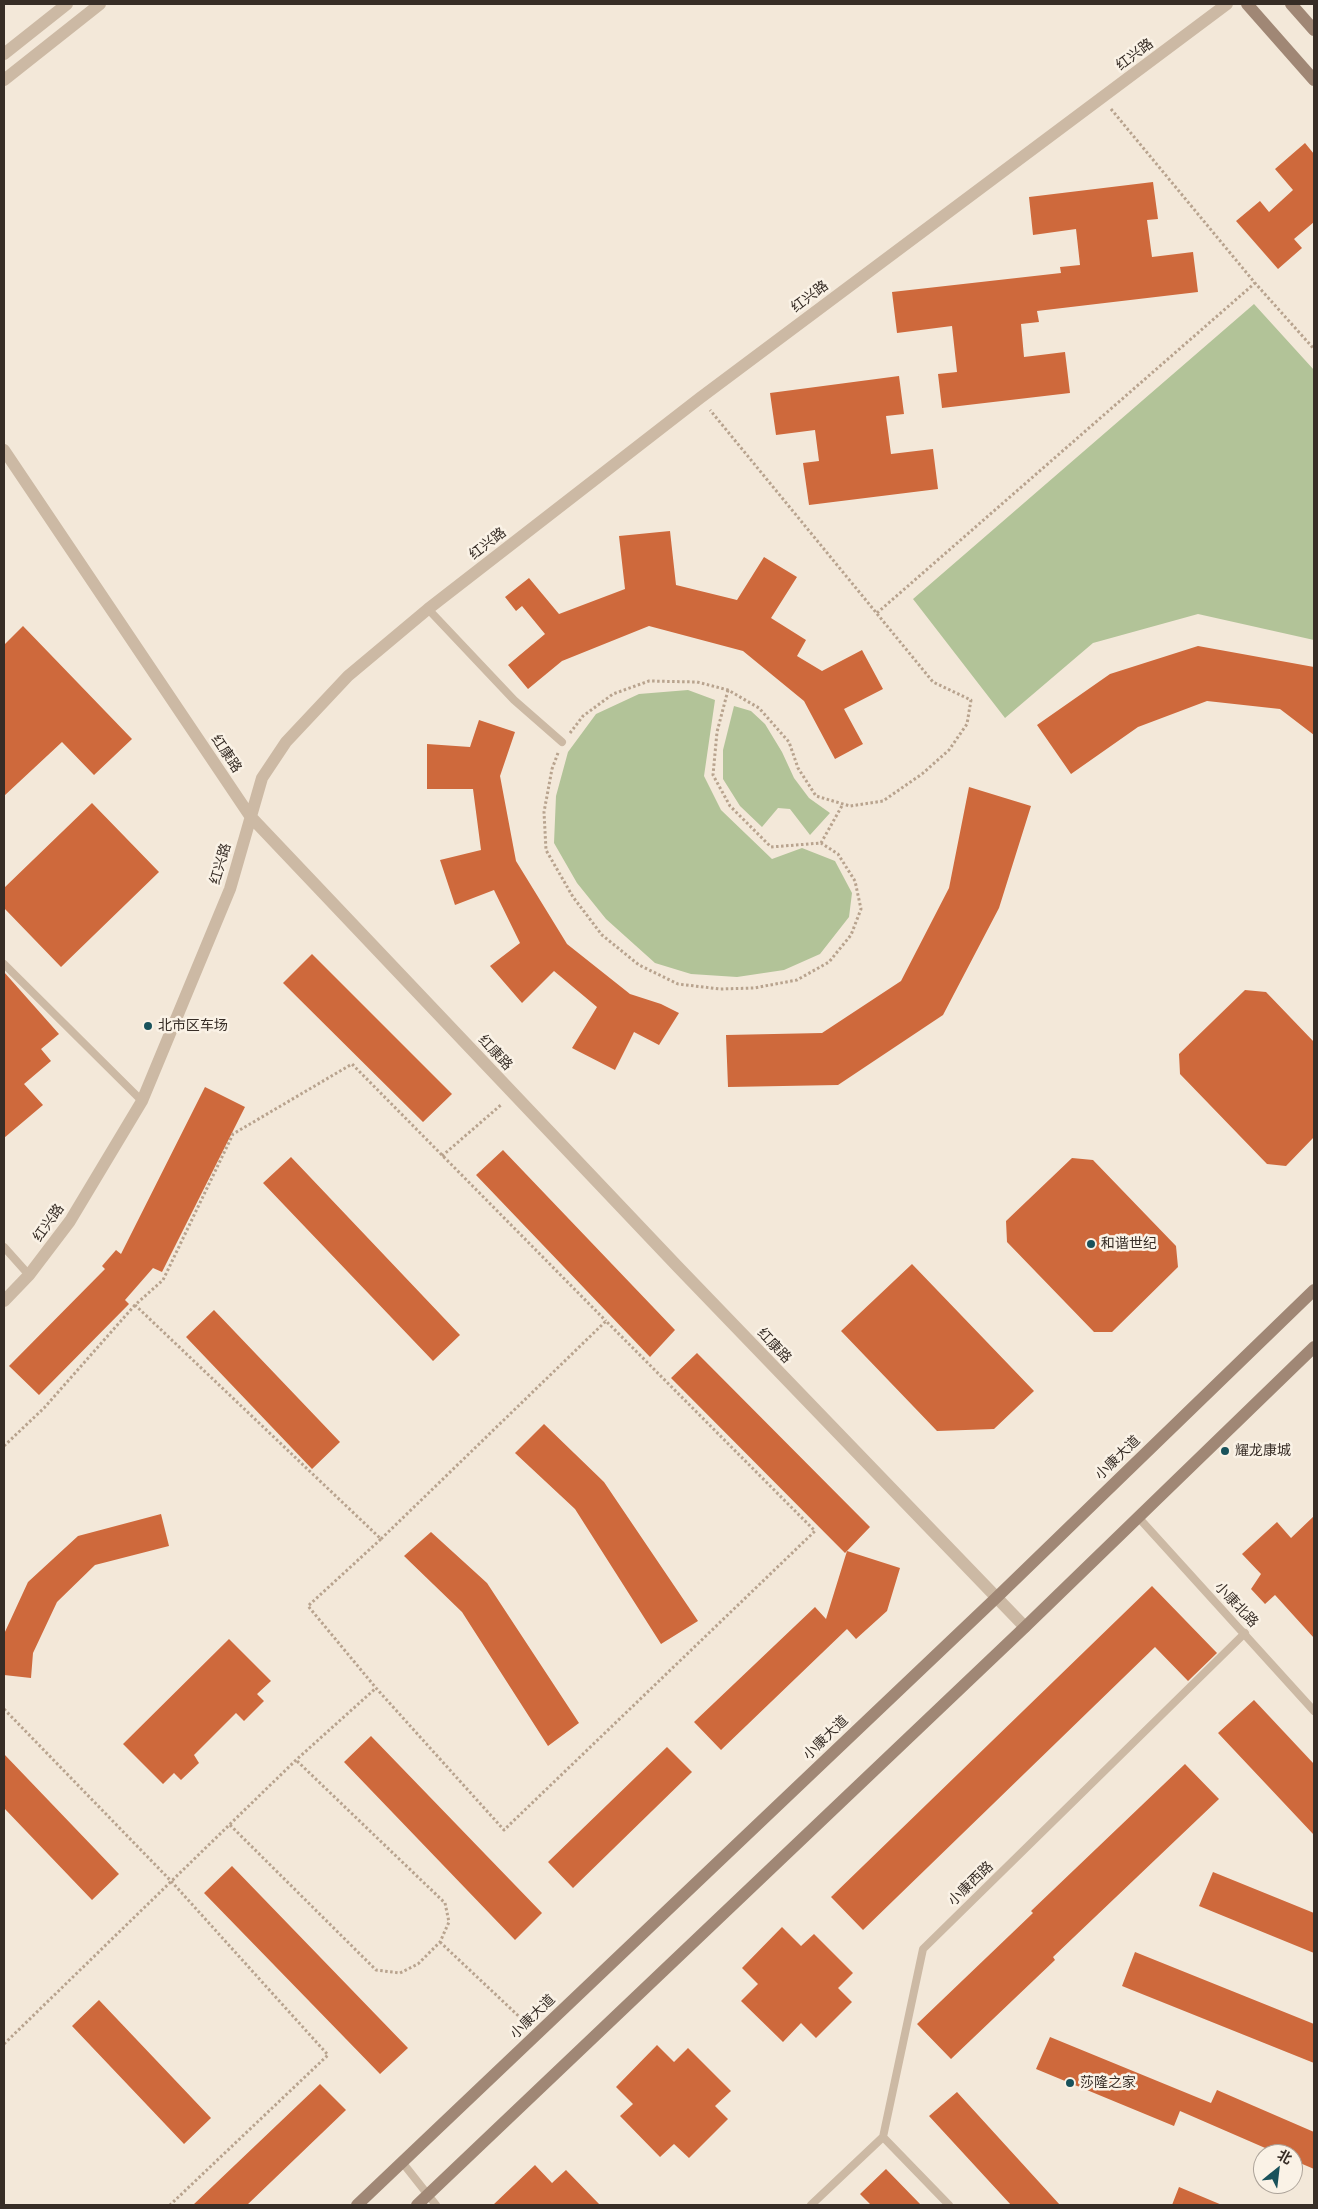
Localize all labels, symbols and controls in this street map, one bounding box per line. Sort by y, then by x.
street label: 红兴路 [1113,36,1157,74]
street label: 红兴路 [788,278,832,316]
street label: 红兴路 [466,524,510,564]
street label: 红康路 [207,732,245,776]
street label: 红兴路 [207,841,235,887]
place label: 北市区车场 [158,1018,228,1034]
marker: 北市区车场 [142,1020,154,1032]
street label: 红康路 [475,1032,515,1074]
street label: 红兴路 [30,1201,68,1245]
place label: 和谐世纪 [1101,1236,1157,1252]
marker: 和谐世纪 [1085,1238,1097,1250]
street label: 红康路 [753,1325,795,1367]
street label: 小康大道 [1092,1433,1144,1483]
place label: 耀龙康城 [1235,1443,1291,1459]
marker: 耀龙康城 [1219,1445,1231,1457]
street label: 小康北路 [1211,1579,1261,1631]
street label: 小康大道 [800,1713,852,1763]
street label: 小康西路 [945,1859,997,1909]
street label: 小康大道 [507,1992,559,2042]
place label: 莎隆之家 [1080,2075,1136,2091]
marker: 莎隆之家 [1064,2077,1076,2089]
north arrow [1253,2144,1303,2194]
text: 北 [1275,2146,1295,2167]

